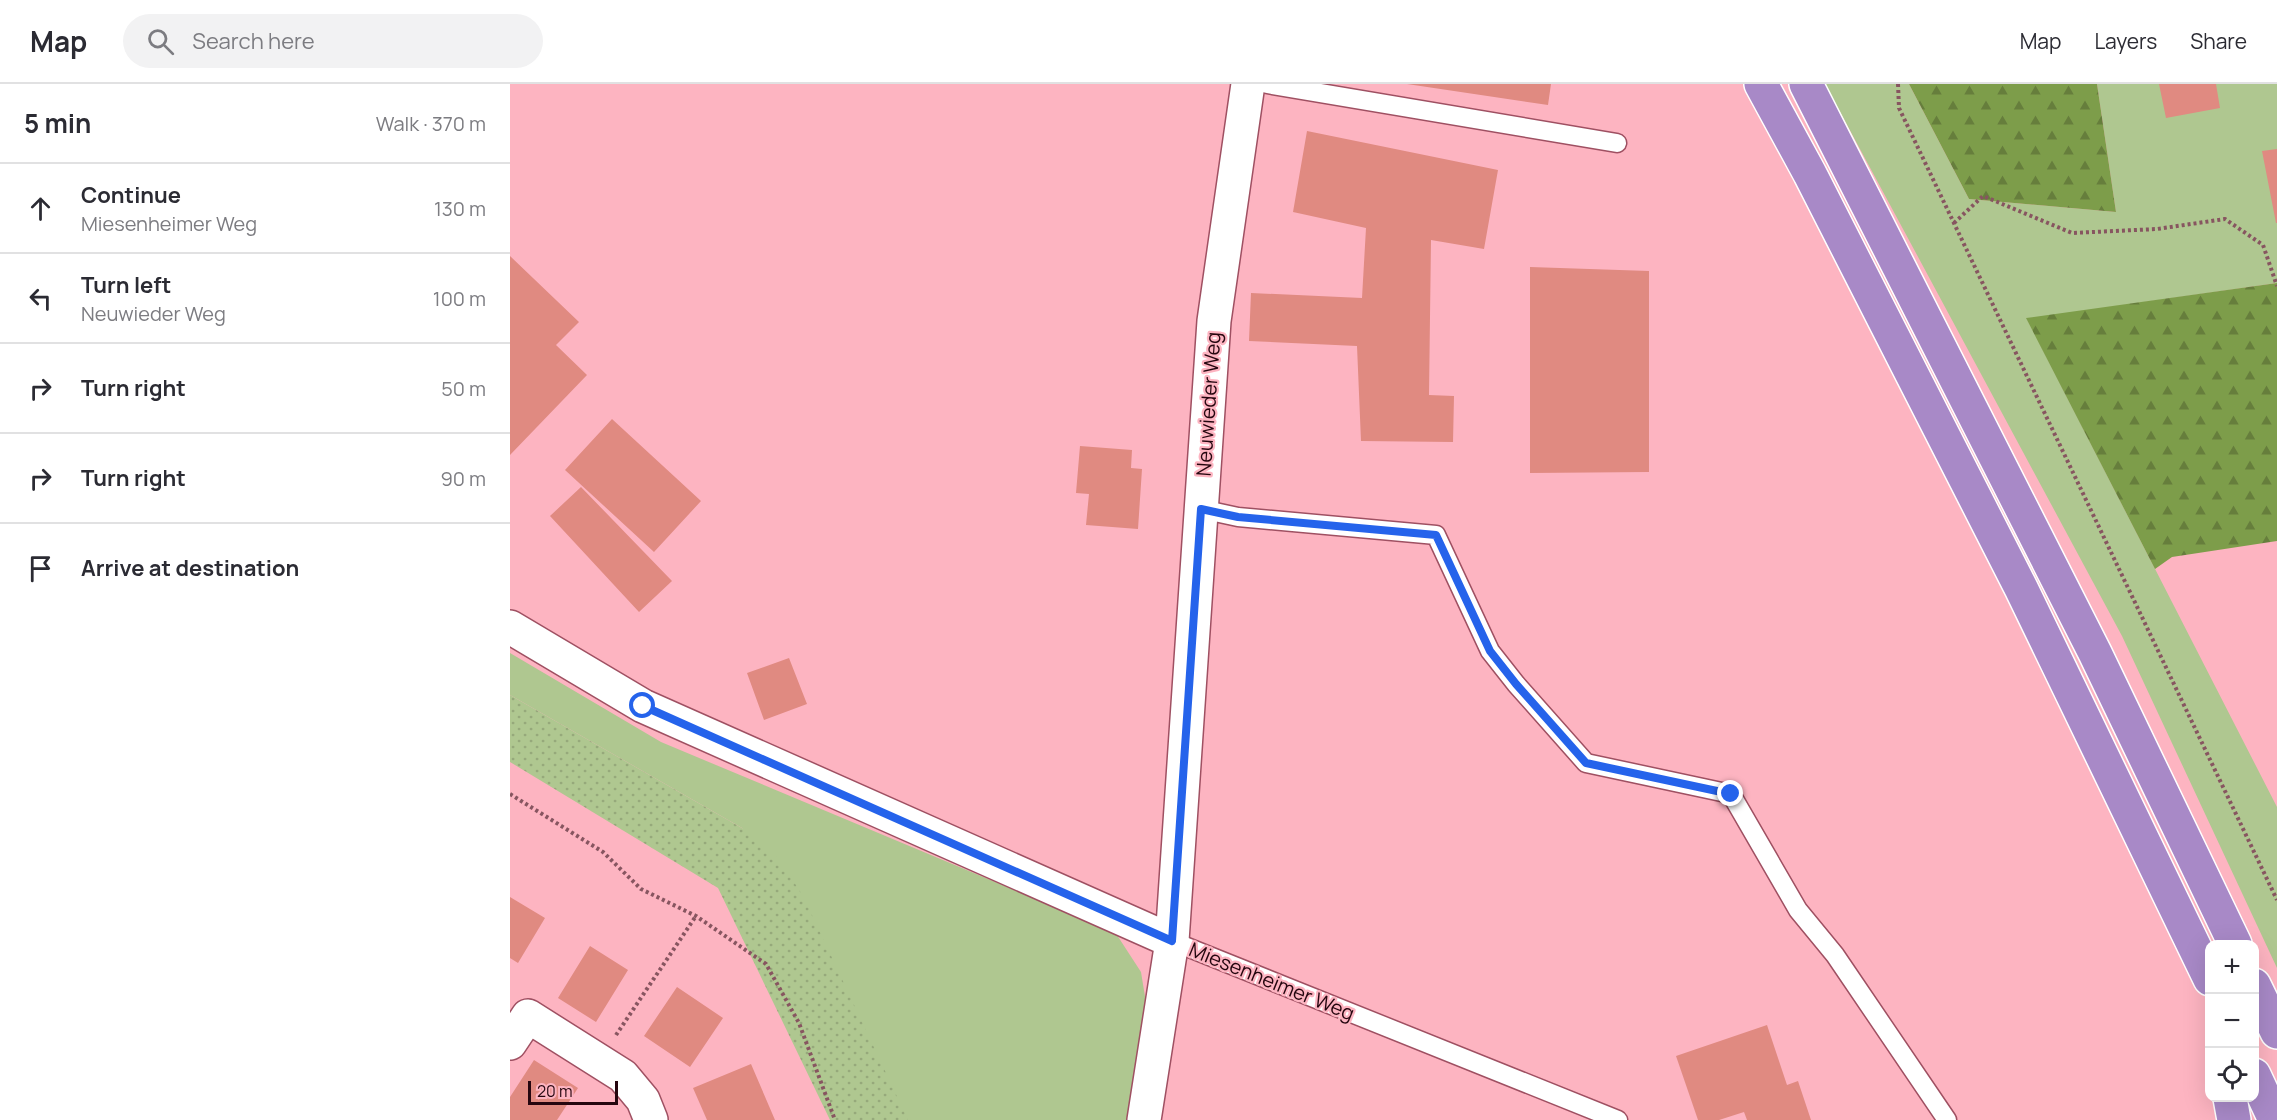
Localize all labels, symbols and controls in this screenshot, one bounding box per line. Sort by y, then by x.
search box [123,14,543,68]
text: Map [30,22,87,60]
icon: search [144,25,177,58]
text: Search here [192,26,315,56]
text: Map [2020,27,2061,55]
text: Layers [2094,27,2157,55]
text: Share [2190,27,2247,55]
text: 5 min [24,105,91,141]
text: Walk · 370 m [376,110,486,137]
text: Continue [81,180,181,210]
icon: ahead [24,192,57,225]
text: 130 m [434,195,486,222]
text: Miesenheimer Weg [81,210,257,237]
text: Turn left [81,270,171,300]
icon: left [24,282,57,315]
text: 100 m [433,285,486,312]
text: Neuwieder Weg [81,300,226,327]
street label: Neuwieder Weg [1189,331,1227,477]
icon: right [24,372,57,405]
text: Turn right [81,373,186,403]
text: 50 m [441,375,486,402]
icon: right [24,462,57,495]
text: Turn right [81,463,186,493]
text: 90 m [440,465,486,492]
icon: arrive [24,552,57,585]
text: Arrive at destination [81,553,299,583]
route start [629,692,655,718]
route end [1717,780,1743,806]
street label: Miesenheimer Weg [1185,936,1359,1026]
map controls [2205,940,2259,1102]
button: + [2205,940,2259,994]
button: − [2205,994,2259,1048]
button: locate [2205,1048,2259,1102]
scale bar [528,1078,618,1106]
text: 20 m [537,1080,573,1102]

